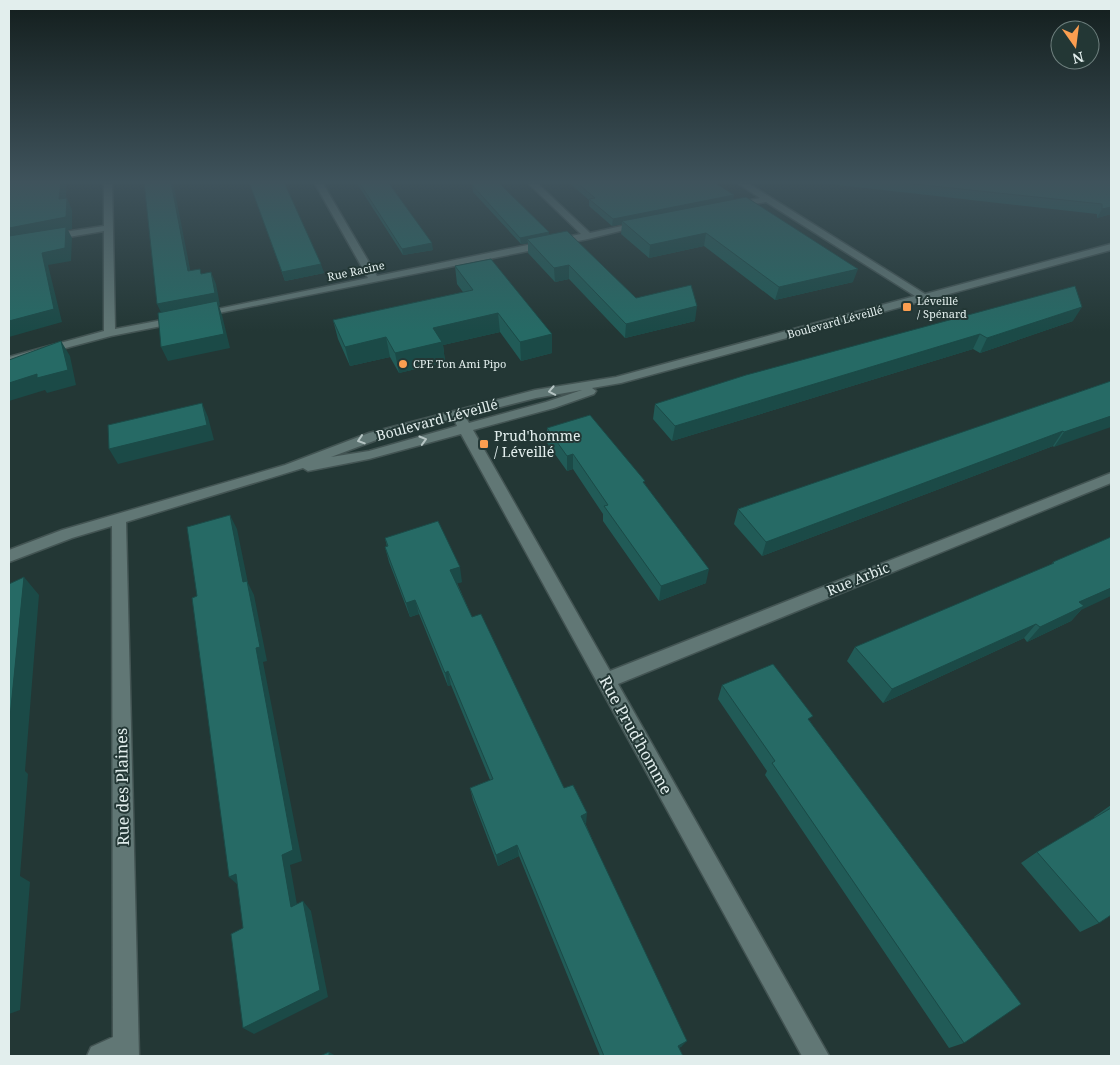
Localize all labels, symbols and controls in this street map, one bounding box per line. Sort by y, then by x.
north arrow [1050,20,1100,70]
text: N [1071,48,1086,69]
street label: Rue Racine [326,257,386,284]
place label: Léveillé / Spénard [917,293,967,321]
marker: Léveillé / Spénard [901,301,913,313]
street label: Boulevard Léveillé [785,302,884,341]
place label: CPE Ton Ami Pipo [413,356,506,371]
marker: CPE Ton Ami Pipo [397,358,409,370]
one-way arrow [547,385,556,395]
street label: Boulevard Léveillé [374,394,500,445]
place label: Prud'homme / Léveillé [494,426,581,461]
one-way arrow [357,435,365,445]
one-way arrow [419,436,427,446]
marker: Prud'homme / Léveillé [478,438,490,450]
street label: Rue Arbic [824,557,892,600]
street label: Rue Prud'homme [594,672,678,798]
street label: Rue des Plaines [110,728,134,846]

